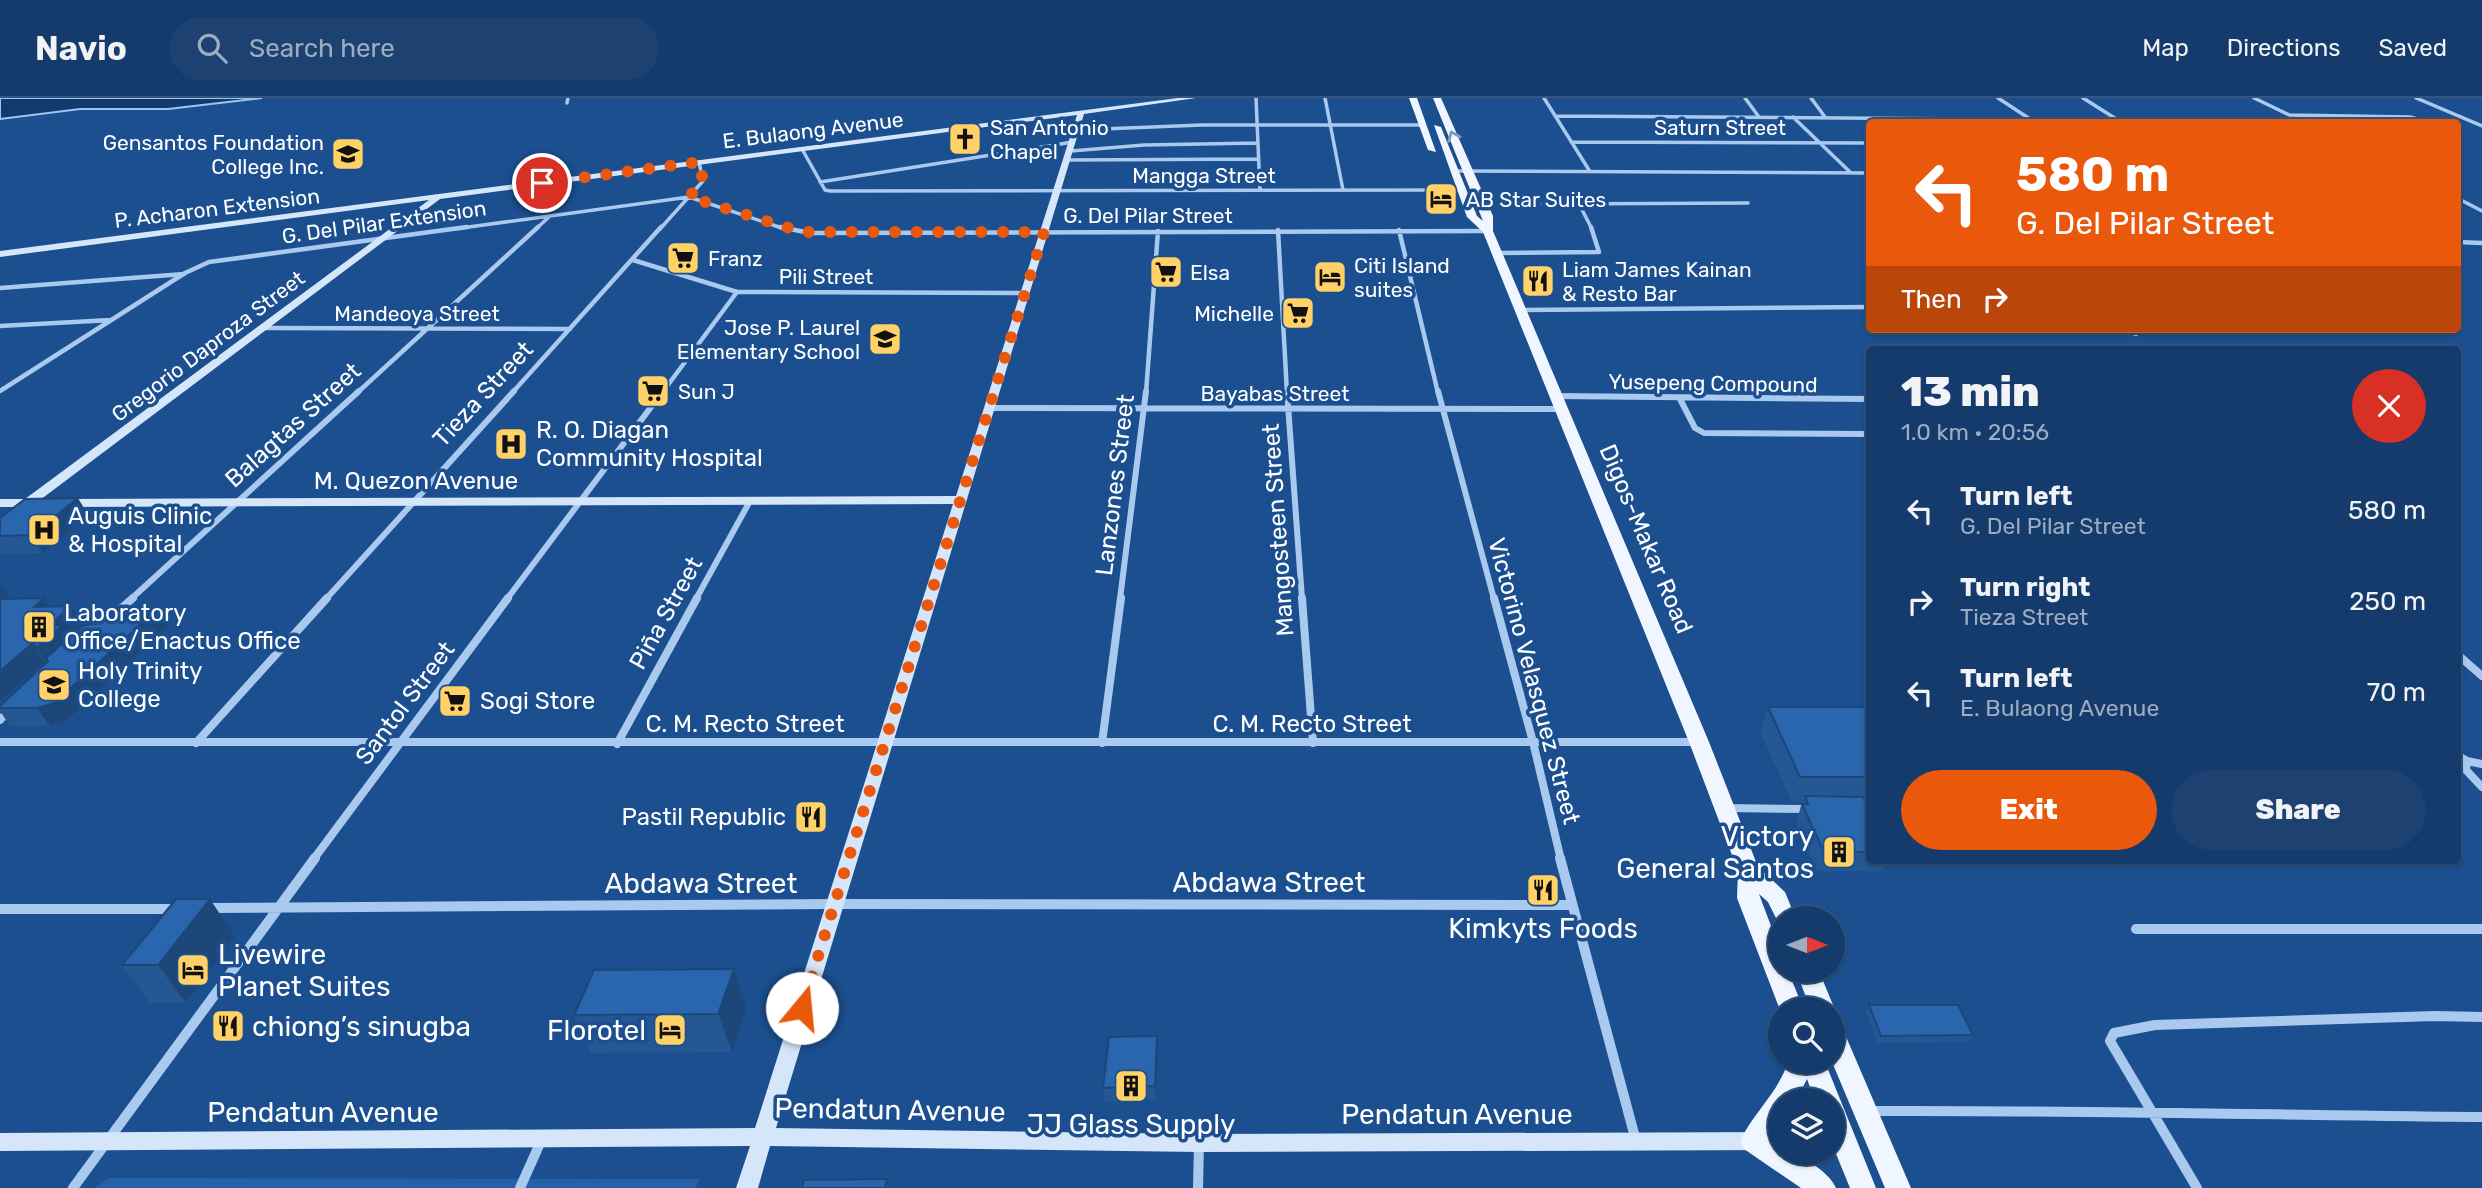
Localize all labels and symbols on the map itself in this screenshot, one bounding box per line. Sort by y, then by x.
street label: E. Bulaong Avenue [721,107,905,153]
place label: San Antonio Chapel [990,115,1109,164]
street label: Saturn Street [1654,115,1786,140]
church icon: San Antonio Chapel [946,120,984,158]
place label: Gensantos Foundation College Inc. [103,130,324,179]
one-way arrow [1447,131,1461,144]
school or university icon: Gensantos Foundation College Inc. [329,135,367,173]
pin [512,153,572,213]
street label: Mangga Street [1132,163,1276,188]
hotel icon: AB Star Suites [1422,180,1460,218]
street label: P. Acharon Extension [113,183,321,233]
place label: AB Star Suites [1466,187,1606,212]
street label: G. Del Pilar Extension [280,195,488,249]
street label: G. Del Pilar Street [1063,203,1233,228]
supermarket icon: Franz [664,239,702,277]
place label: Franz [708,246,763,271]
supermarket icon: Elsa [1147,253,1185,291]
place label: Citi Island suites [1354,253,1450,302]
place label: Liam James Kainan & Resto Bar [1562,257,1752,306]
hotel icon: Citi Island suites [1311,258,1349,296]
place label: Elsa [1190,260,1230,285]
restaurant icon: Liam James Kainan & Resto Bar [1519,262,1557,300]
street label: Pili Street [779,264,873,289]
street label: Gregorio Daproza Street [107,265,309,427]
supermarket icon: Michelle [1279,294,1317,332]
street label: Mandeoya Street [334,301,500,326]
place label: Michelle [1194,301,1274,326]
place label: Jose P. Laurel Elementary School [677,315,860,364]
school or university icon: Jose P. Laurel Elementary School [866,320,904,358]
street label: Tieza Street [427,336,539,452]
street label: Balagtas Street [219,357,367,493]
street label: Yusepeng Compound [1608,369,1818,397]
supermarket icon: Sun J [634,372,672,410]
place label: Sun J [678,379,735,404]
street label: Bayabas Street [1201,381,1349,406]
street label: Lanzones Street [1090,393,1140,577]
place label: R. O. Diagan Community Hospital [536,416,763,472]
street label: Mangosteen Street [1257,423,1299,637]
hospital icon: R. O. Diagan Community Hospital [492,425,530,463]
street label: Digos-Makar Road [1593,440,1699,638]
street label: M. Quezon Avenue [314,467,518,495]
place label: Auguis Clinic & Hospital [68,502,212,558]
hospital icon: Auguis Clinic & Hospital [25,511,63,549]
street label: Victorino Velasquez Street [1482,535,1586,827]
street label: Piña Street [624,552,708,674]
place label: Laboratory Office/Enactus Office [64,599,301,655]
building icon: Laboratory Office/Enactus Office [20,608,58,646]
street label: Santol Street [350,636,460,770]
place label: Holy Trinity College [78,657,203,713]
school or university icon: Holy Trinity College [35,666,73,704]
supermarket icon: Sogi Store [436,682,474,720]
place label: Sogi Store [480,687,595,715]
street label: C. M. Recto Street [645,710,845,738]
street label: C. M. Recto Street [1212,710,1412,738]
restaurant icon: Pastil Republic [792,798,830,836]
place label: Pastil Republic [622,803,786,831]
place label: Victory General Santos [1616,820,1814,885]
building icon: Victory General Santos [1820,833,1858,871]
street label: Abdawa Street [1173,866,1365,899]
street label: Abdawa Street [605,867,797,900]
restaurant icon: Kimkyts Foods [1524,871,1562,909]
north arrow [1768,906,1844,984]
place label: Kimkyts Foods [1448,912,1638,945]
place label: Livewire Planet Suites [218,938,391,1003]
hotel icon: Livewire Planet Suites [174,951,212,989]
position arrow [765,971,839,1045]
restaurant icon: chiong’s sinugba [209,1007,247,1045]
place label: chiong’s sinugba [252,1010,471,1043]
hotel icon: Florotel [651,1011,689,1049]
place label: Florotel [547,1014,646,1047]
building icon: JJ Glass Supply [1112,1067,1150,1105]
street label: Pendatun Avenue [774,1091,1006,1129]
street label: Pendatun Avenue [207,1096,439,1129]
street label: Pendatun Avenue [1341,1098,1573,1131]
place label: JJ Glass Supply [1026,1108,1236,1141]

